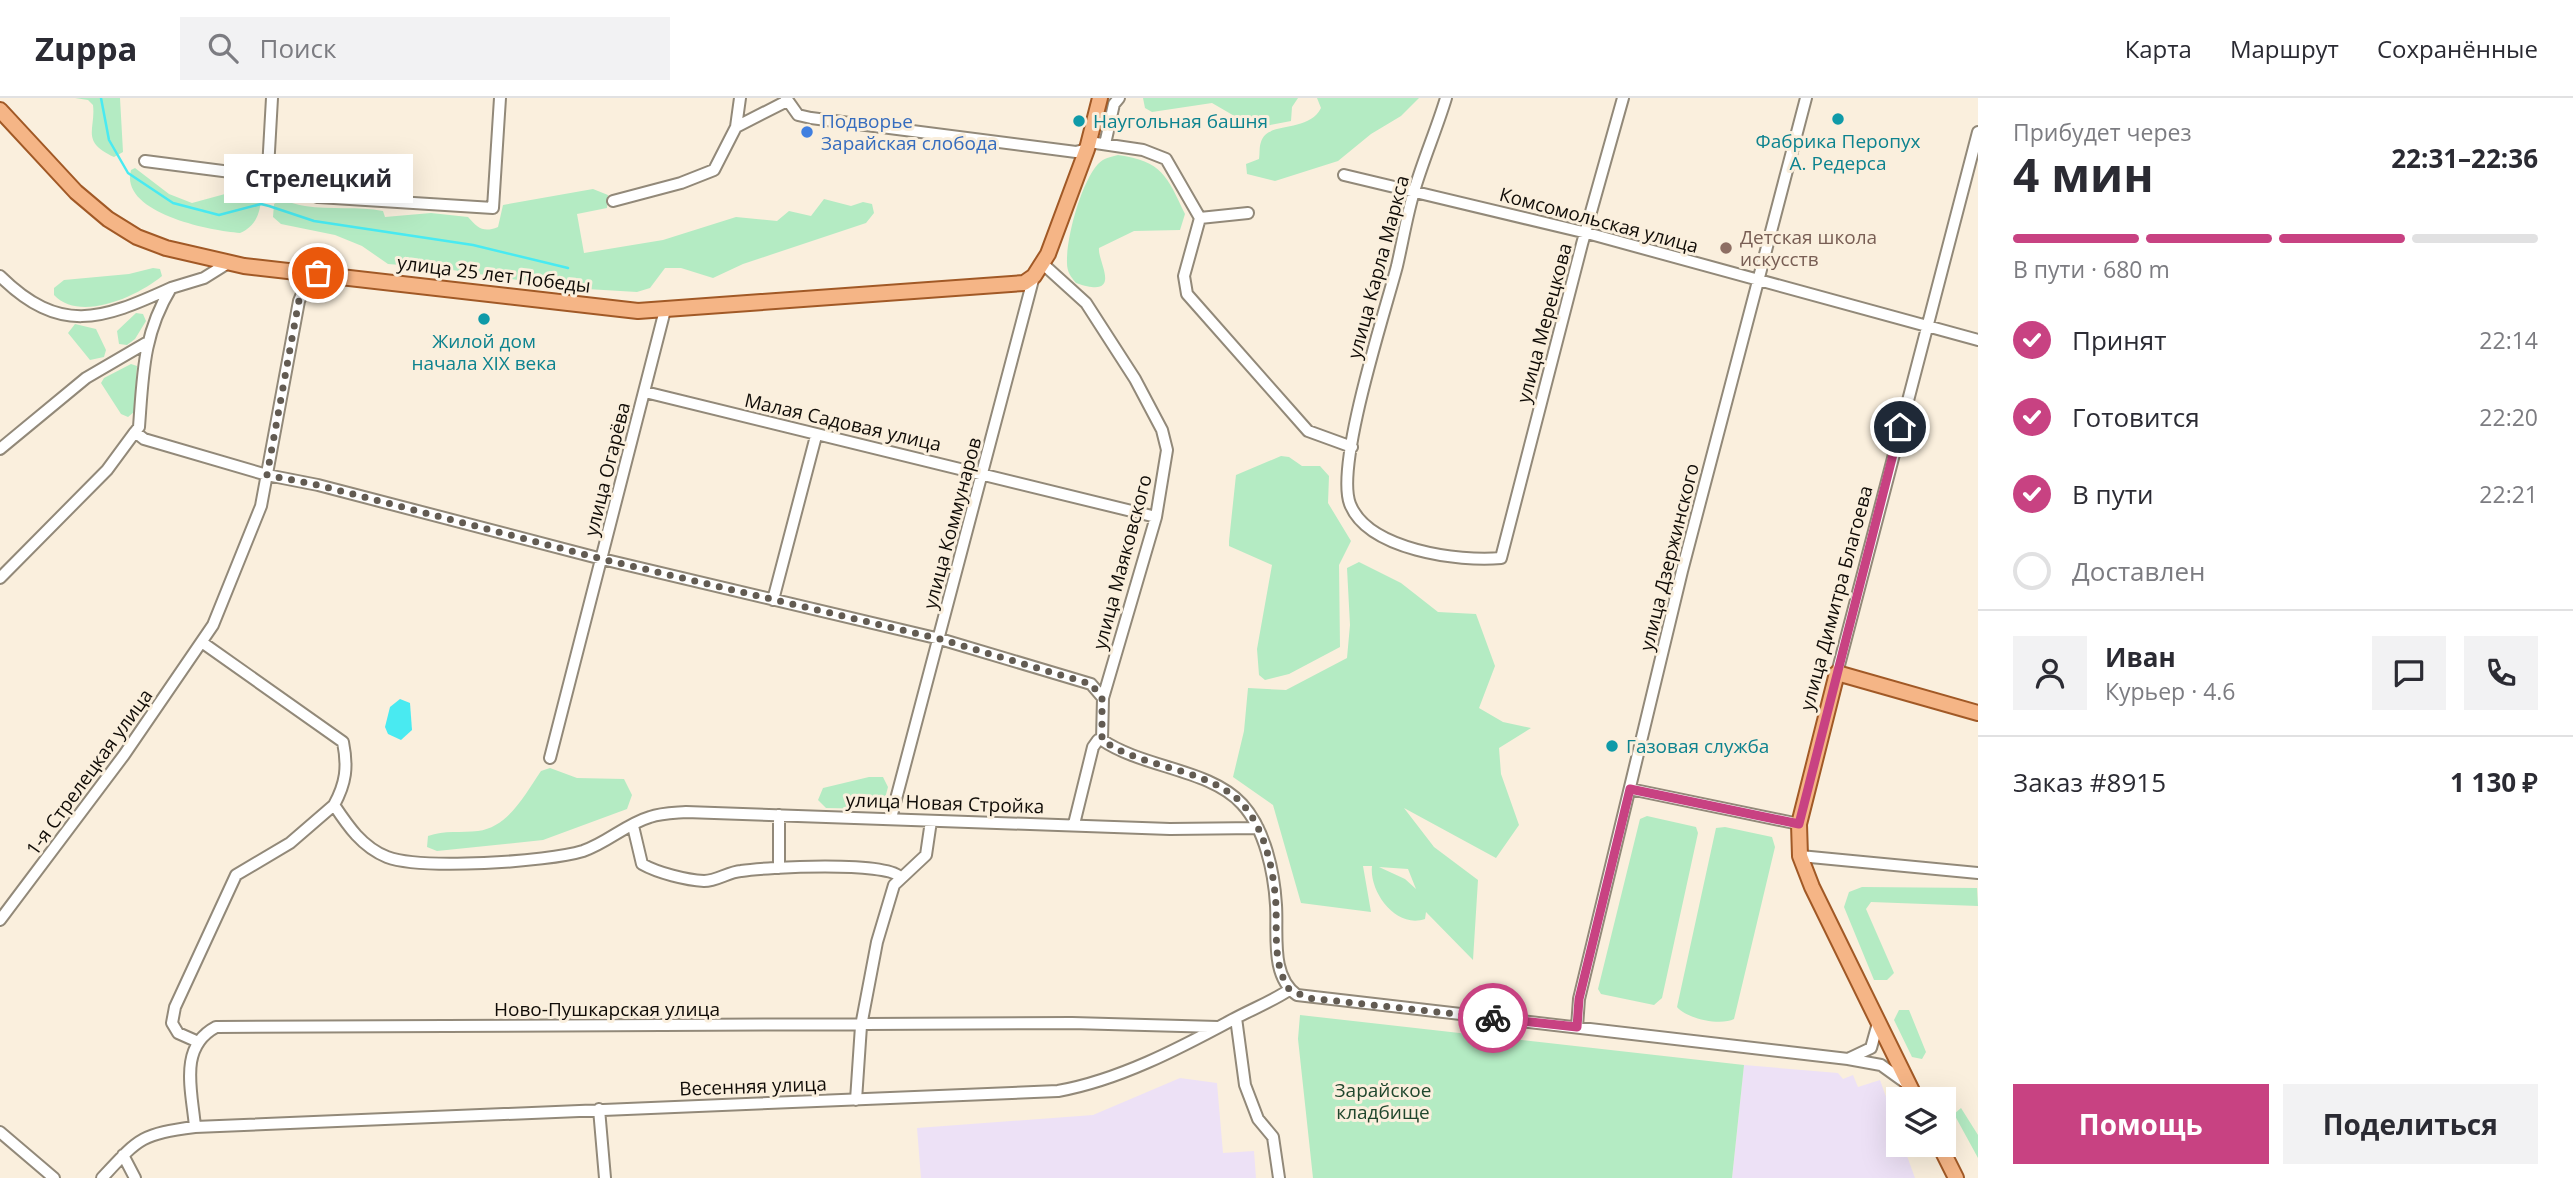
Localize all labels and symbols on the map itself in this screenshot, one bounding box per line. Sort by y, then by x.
place label: Подворье Зарайская слобода [821,108,997,156]
place label: Наугольная башня [1093,108,1268,134]
marker: Фабрика Перопух А. Редерса [1830,111,1846,127]
marker: Наугольная башня [1071,113,1087,129]
marker: Подворье Зарайская слобода [799,124,815,140]
place label: Фабрика Перопух А. Редерса [1756,128,1920,176]
callout: Стрелецкий [224,154,412,203]
street label: улица Карла Маркса [1341,172,1415,362]
street label: Комсомольская улица [1497,181,1701,259]
place label: Детская школа искусств [1740,224,1877,272]
street label: улица Мерецкова [1510,240,1578,406]
marker: Детская школа искусств [1718,240,1734,256]
pin [288,243,348,303]
street label: улица 25 лет Победы [396,249,592,299]
marker: Жилой дом начала XIX века [476,311,492,327]
place label: Жилой дом начала XIX века [411,328,557,376]
street label: Малая Садовая улица [742,387,944,457]
pin [1870,397,1930,457]
street label: улица Огарёва [578,399,636,539]
street label: улица Коммунаров [917,434,987,612]
street label: улица Дзержинского [1633,461,1705,653]
street label: улица Маяковского [1086,472,1158,652]
street label: улица Димитра Благоева [1793,483,1879,713]
street label: 1-я Стрелецкая улица [20,684,158,860]
place label: Газовая служба [1626,733,1769,759]
marker: Газовая служба [1604,738,1620,754]
street label: улица Новая Стройка [845,787,1045,819]
courier [1458,983,1528,1053]
street label: Ново-Пушкарская улица [494,996,720,1022]
street label: Весенняя улица [679,1070,827,1102]
park label: Зарайское кладбище [1335,1077,1431,1125]

